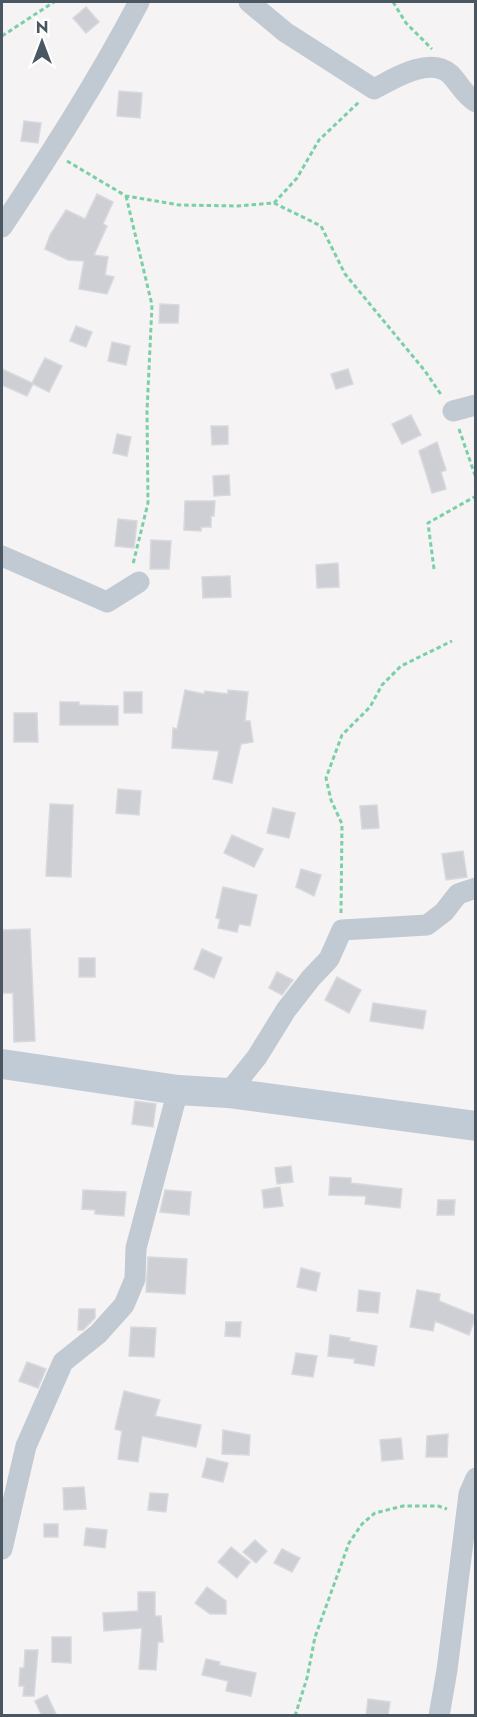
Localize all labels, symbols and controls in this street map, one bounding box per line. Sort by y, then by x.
north arrow [12,12,72,72]
text: N [36,16,48,39]

